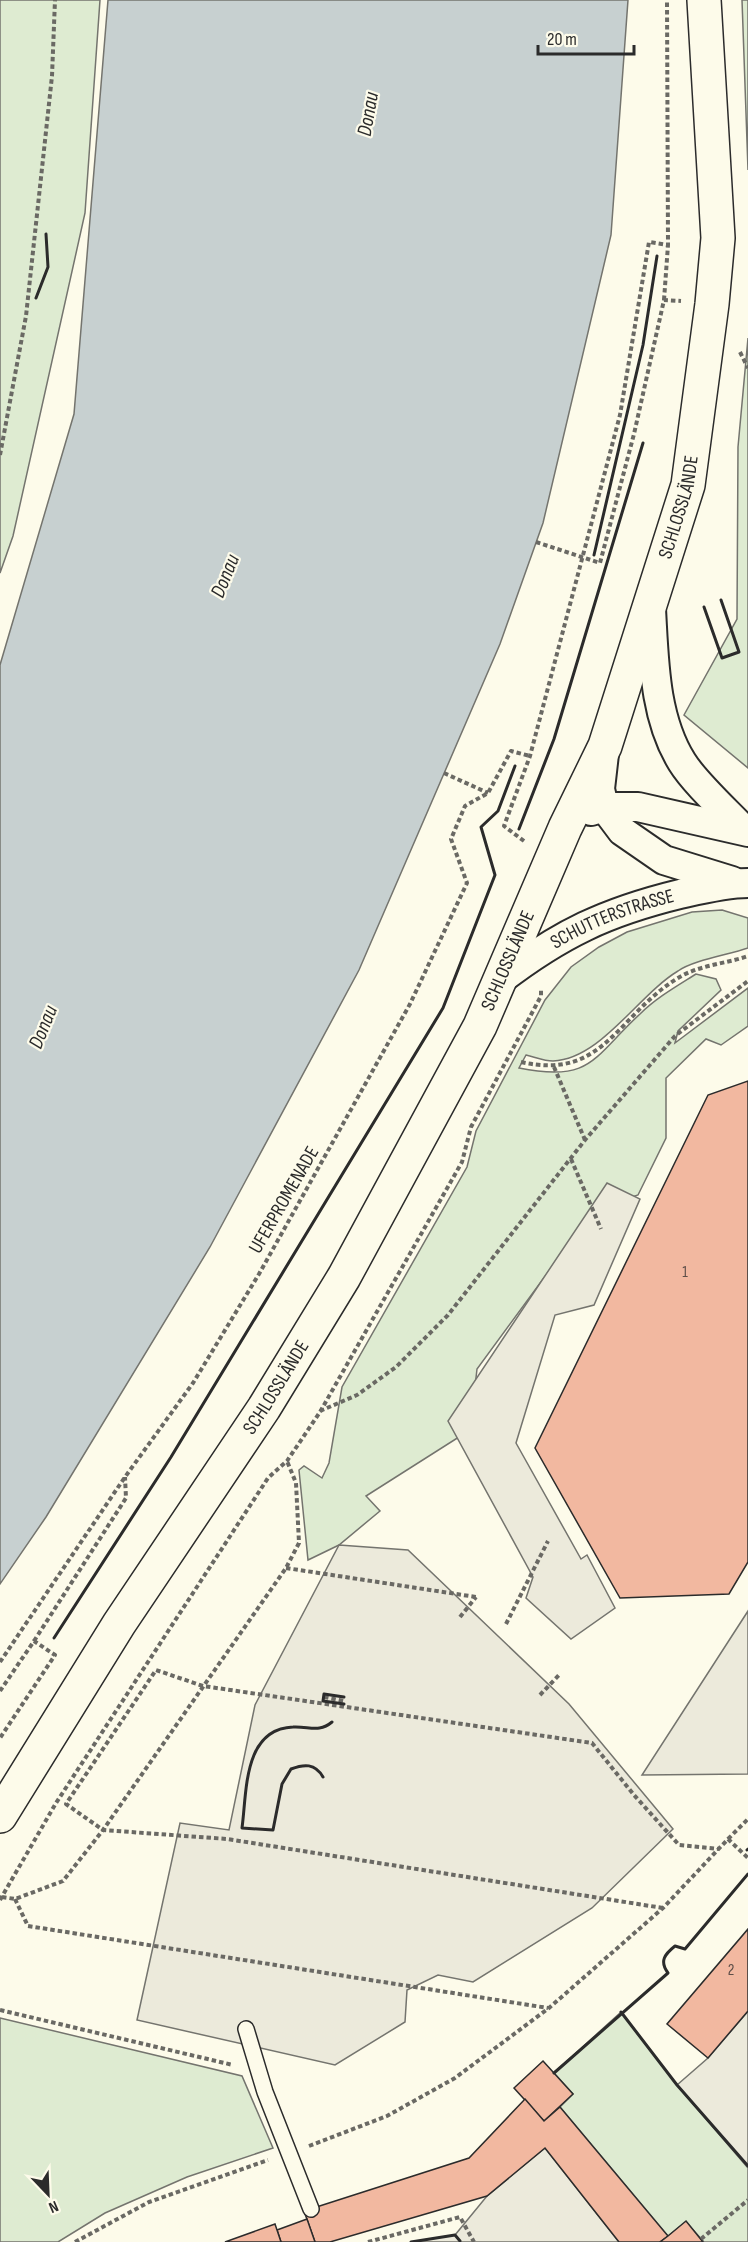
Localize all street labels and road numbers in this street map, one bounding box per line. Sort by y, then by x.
street label: SCHLOSSLÄNDE [653,454,704,562]
street label: SCHUTTERSTRASSE [546,884,676,954]
street label: SCHLOSSLÄNDE [476,907,540,1014]
street label: UFERPROMENADE [244,1142,324,1258]
street label: SCHLOSSLÄNDE [238,1336,314,1439]

